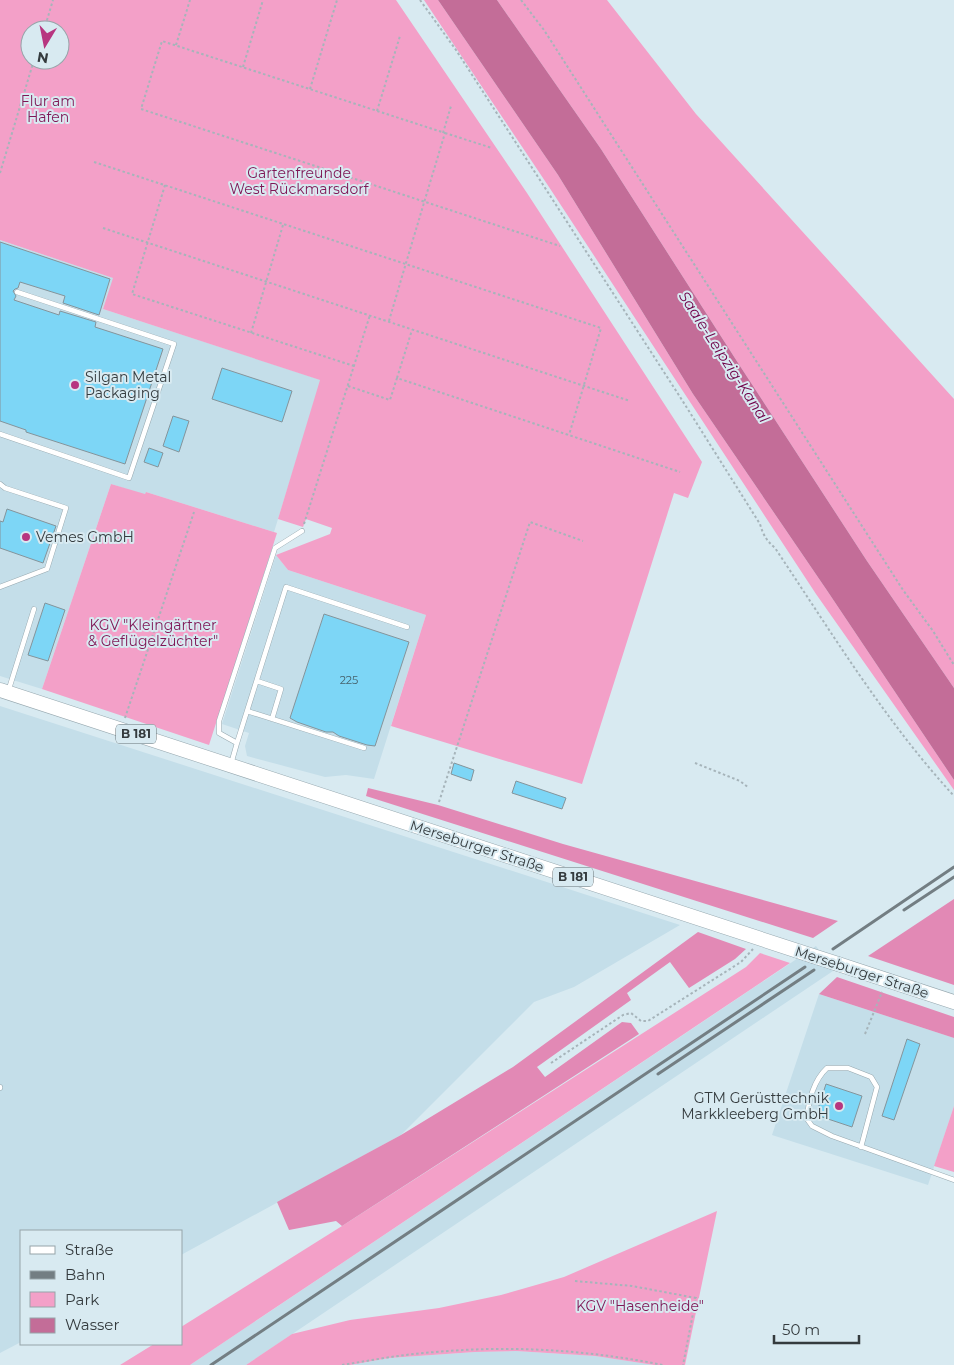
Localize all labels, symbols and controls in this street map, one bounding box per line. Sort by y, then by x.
north arrow [20,20,70,70]
text: N [36,48,50,68]
park label: Flur am Hafen [21,92,75,126]
park label: Gartenfreunde West Rückmarsdorf [229,164,370,198]
water label: Saale-Leipzig-Kanal [675,287,774,426]
place label: Silgan Metal Packaging [85,368,171,402]
marker: Silgan Metal Packaging [69,379,81,391]
place label: Vemes GmbH [36,528,134,546]
marker: Vemes GmbH [20,531,32,543]
park label: KGV "Kleingärtner & Geflügelzüchter" [88,616,218,650]
house number: 225 [340,673,358,687]
road number: B 181 [116,724,156,744]
street label: Merseburger Straße [408,816,546,876]
road number: B 181 [553,868,593,886]
street label: Merseburger Straße [793,942,931,1002]
place label: GTM Gerüsttechnik Markkleeberg GmbH [681,1089,830,1123]
marker: GTM Gerüsttechnik Markkleeberg GmbH [833,1100,845,1112]
legend [20,1230,182,1345]
text: Straße [65,1240,114,1259]
text: Bahn [65,1265,105,1284]
text: Park [65,1290,99,1309]
park label: KGV "Hasenheide" [576,1297,704,1315]
scale bar [774,1312,859,1344]
text: Wasser [65,1315,119,1334]
text: 50 m [782,1320,820,1339]

